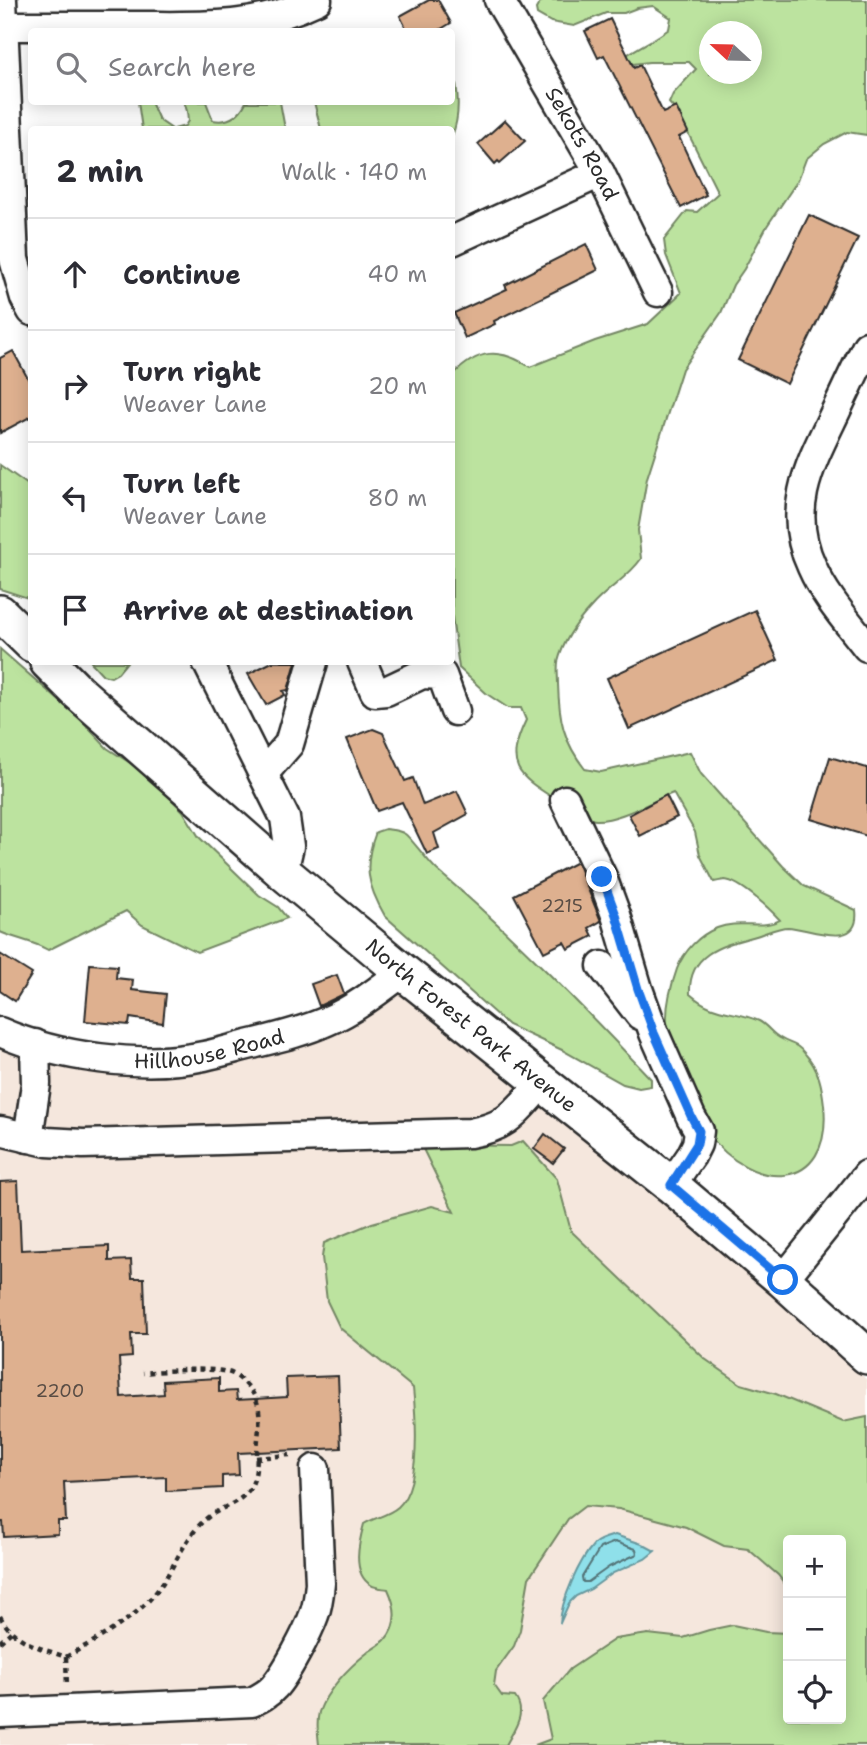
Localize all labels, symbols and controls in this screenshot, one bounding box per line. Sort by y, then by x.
north arrow [699,21,762,84]
search box [28,28,455,105]
icon: search [52,48,90,86]
text: Search here [108,49,257,84]
street label: Sekots Road [539,82,625,205]
text: 2 min [56,151,143,192]
text: Walk · 140 m [281,157,427,187]
icon: ahead [56,255,94,293]
text: Continue [123,257,241,292]
text: 40 m [367,259,427,289]
text: Turn right [123,354,261,389]
icon: right [56,367,94,405]
text: 20 m [368,371,427,401]
text: Weaver Lane [123,389,267,419]
text: Turn left [123,466,240,501]
icon: left [56,479,94,517]
text: 80 m [368,483,427,513]
text: Weaver Lane [123,501,267,531]
icon: arrive [56,591,94,629]
text: Arrive at destination [123,593,413,628]
route end [586,861,617,892]
house number: 2215 [541,894,583,918]
street label: North Forest Park Avenue [359,932,583,1119]
street label: Hillhouse Road [134,1022,287,1075]
route start [767,1264,798,1295]
house number: 2200 [36,1379,84,1403]
map controls [783,1535,846,1724]
button: + [783,1535,846,1598]
button: − [783,1598,846,1661]
button: locate [783,1661,846,1724]

